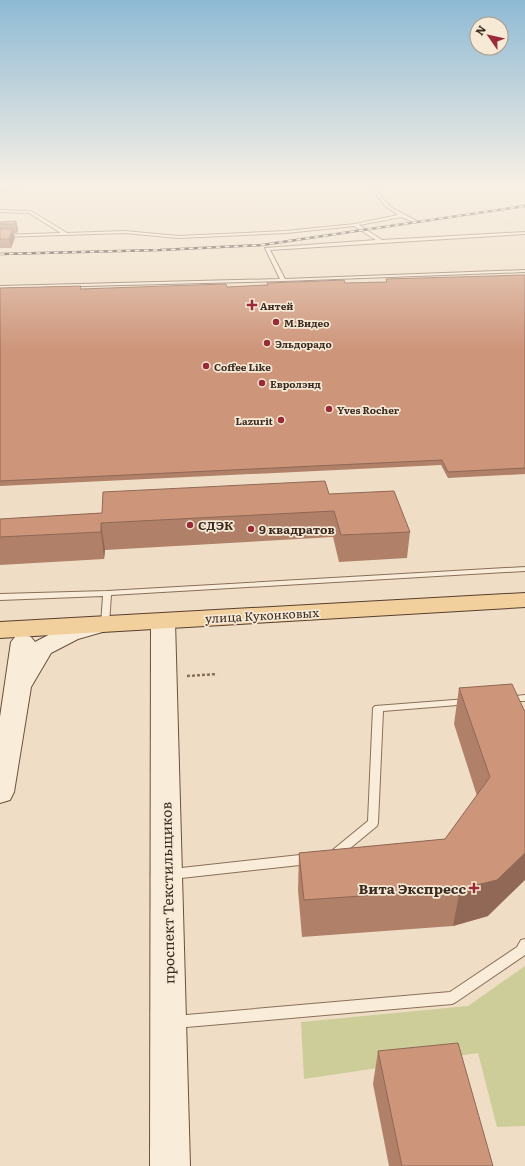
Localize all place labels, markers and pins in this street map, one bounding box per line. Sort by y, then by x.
place label: Антей [260,298,293,313]
marker: Антей [247,300,257,310]
place label: М.Видео [284,315,329,330]
marker: М.Видео [271,317,281,327]
place label: Эльдорадо [275,336,332,351]
marker: Эльдорадо [262,338,272,348]
place label: Coffee Like [214,359,271,374]
marker: Coffee Like [201,361,211,371]
place label: Евролэнд [270,376,322,391]
marker: Евролэнд [257,378,267,388]
place label: Yves Rocher [337,402,400,417]
marker: Yves Rocher [324,404,334,414]
place label: Lazurit [235,413,274,428]
marker: Lazurit [276,415,286,425]
place label: СДЭК [198,516,234,534]
marker: СДЭК [185,520,195,530]
place label: 9 квадратов [259,520,335,538]
marker: 9 квадратов [246,524,256,534]
place label: Вита Экспресс [359,878,466,898]
marker: Вита Экспресс [469,883,479,893]

